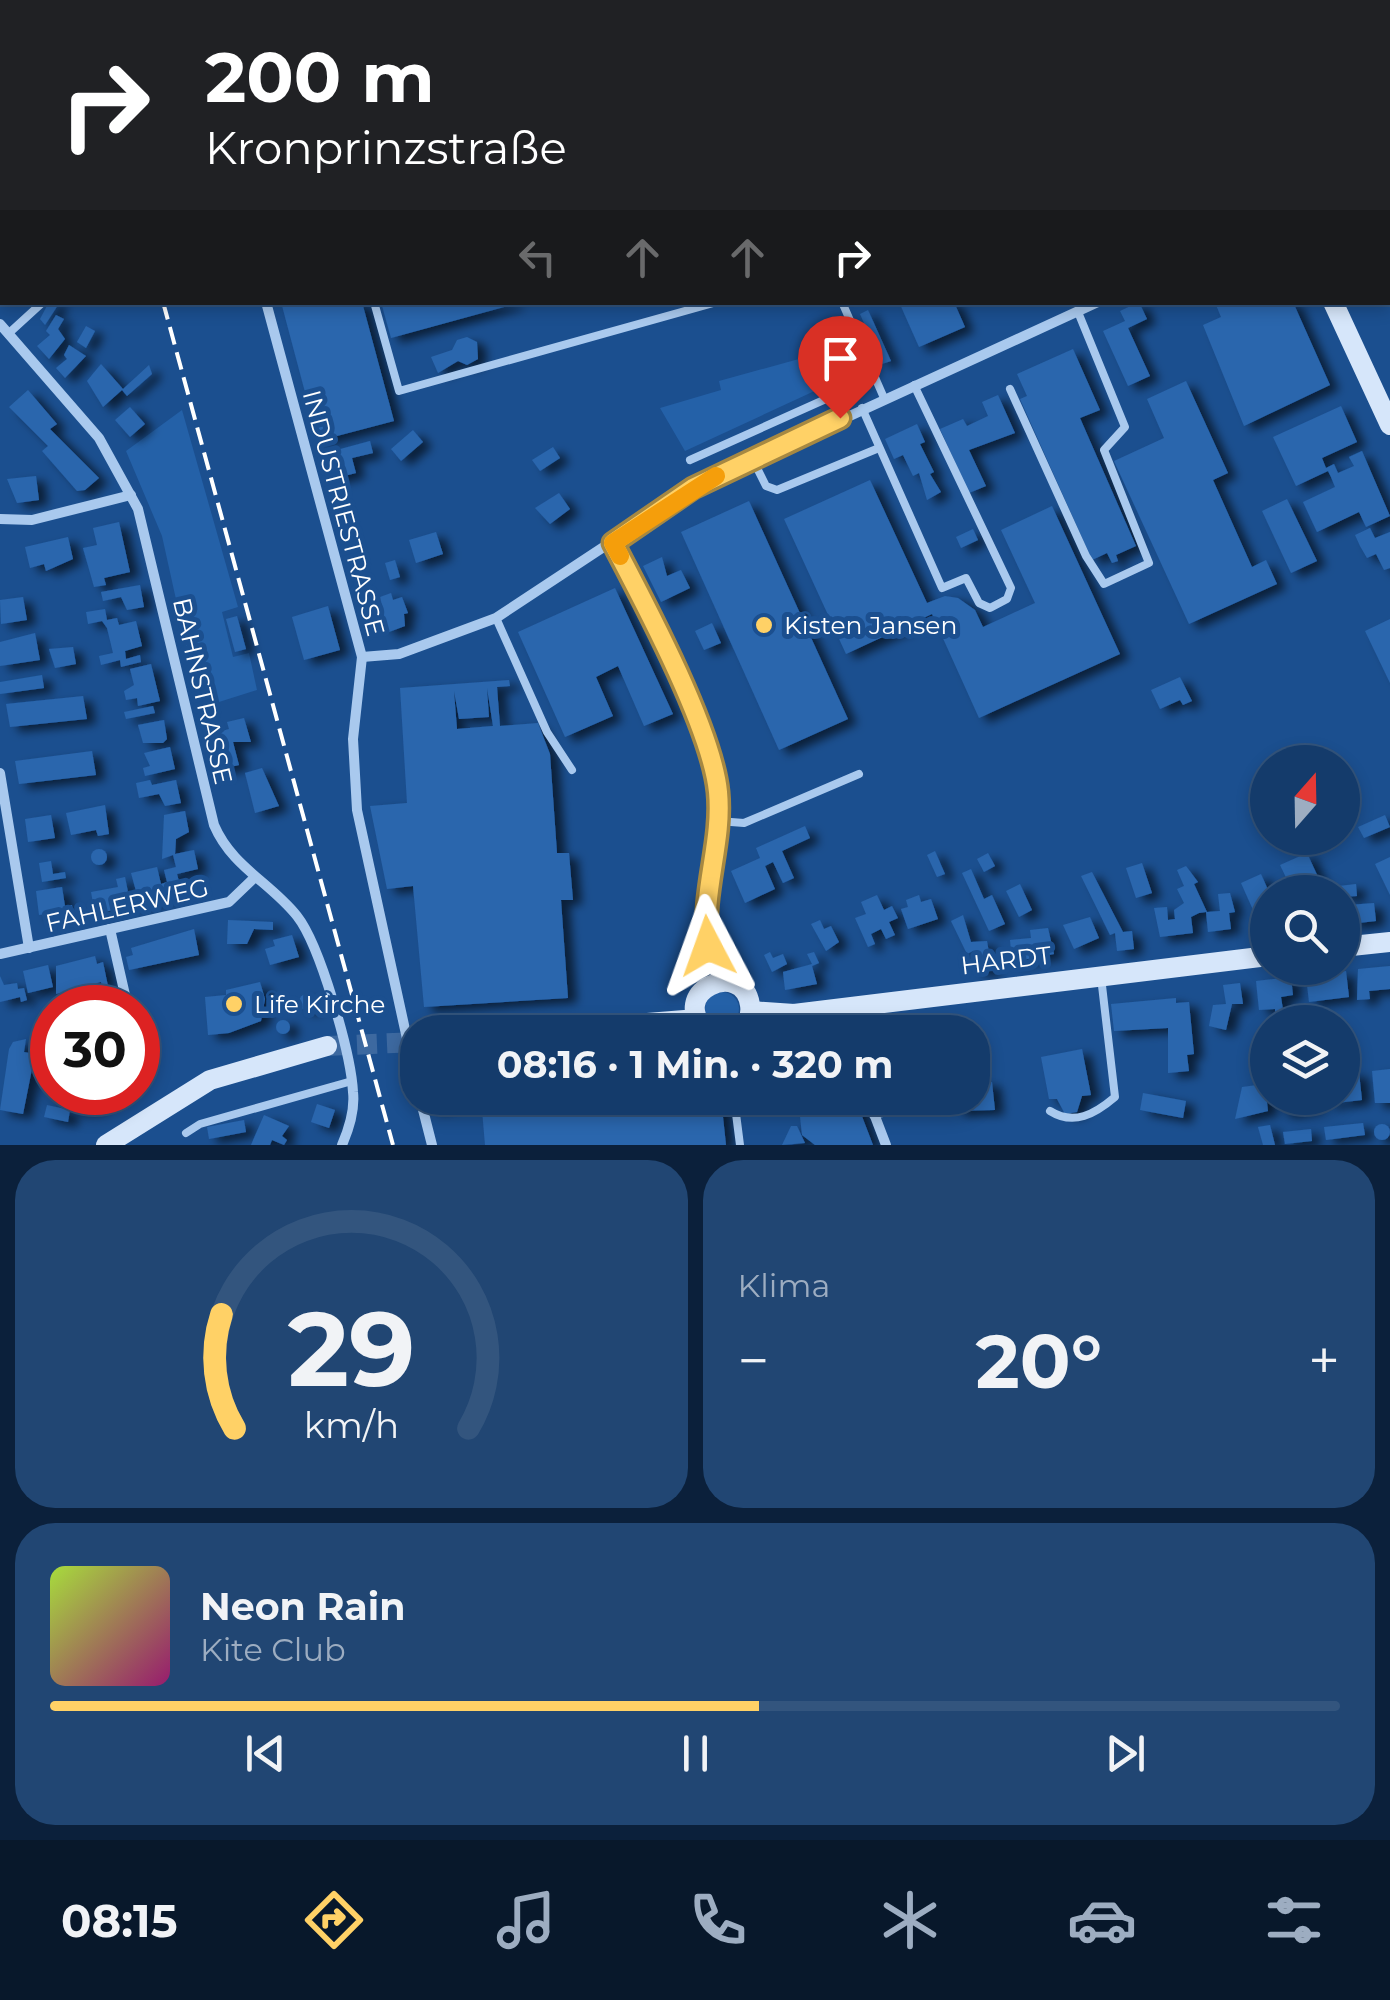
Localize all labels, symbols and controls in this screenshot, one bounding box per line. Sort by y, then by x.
text: 200 m [205,34,435,120]
icon: right [40,40,170,170]
text: Kronprinzstraße [205,120,567,175]
icon: left [510,230,565,285]
icon: ahead [615,230,670,285]
icon: ahead [720,230,775,285]
icon: right [825,230,880,285]
pin [798,316,883,419]
icon: arrive [813,331,868,386]
street label: INDUSTRIESTRASSE [297,387,391,639]
street label: BAHNSTRASSE [167,595,239,787]
place label: Kisten Jansen [784,610,957,640]
marker: Kisten Jansen [753,614,775,636]
north arrow [1250,745,1360,855]
map controls [1250,745,1360,1115]
street label: FAHLERWEG [43,872,211,938]
button: search [1250,875,1360,985]
position arrow [656,894,760,998]
street label: HARDT [959,939,1054,980]
speed limit sign: 30 [30,985,160,1115]
place label: Life Kirche [254,989,385,1019]
marker: Life Kirche [223,993,245,1015]
button: layers [1250,1005,1360,1115]
text: 08:16 · 1 Min. · 320 m [497,1041,893,1088]
text: Klima [738,1266,830,1305]
text: 29 [287,1285,415,1412]
text: 20° [975,1315,1102,1407]
text: − [738,1327,769,1394]
text: + [1308,1327,1340,1394]
text: km/h [304,1403,399,1447]
text: Neon Rain [200,1583,405,1630]
text: Kite Club [200,1630,346,1669]
icon: previous [238,1726,293,1781]
icon: pause [668,1726,723,1781]
icon: next [1098,1726,1153,1781]
icon: directions [299,1885,369,1955]
icon: music [491,1885,561,1955]
icon: phone [683,1885,753,1955]
icon: climate [875,1885,945,1955]
icon: car [1067,1885,1137,1955]
icon: filters [1259,1885,1329,1955]
text: 08:15 [61,1893,177,1948]

